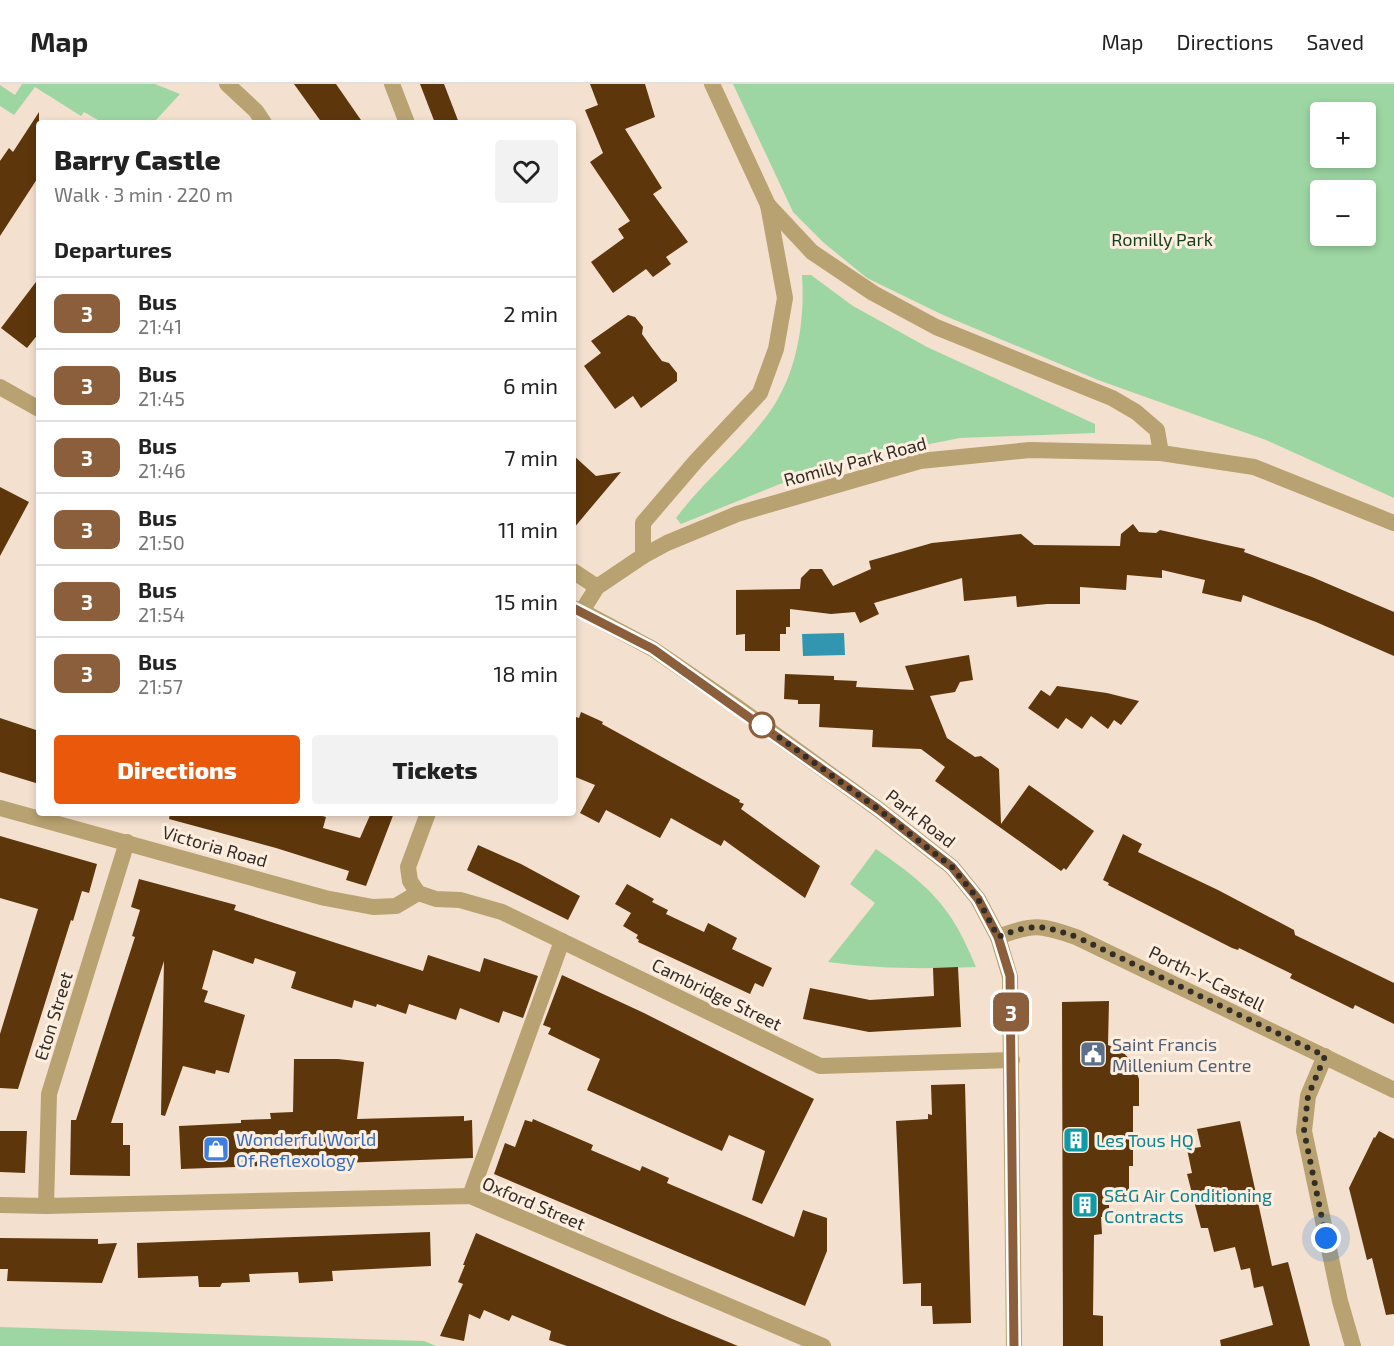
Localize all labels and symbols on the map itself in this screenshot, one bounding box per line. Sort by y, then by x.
park label: Romilly Park [1111,228,1213,250]
street label: Romilly Park Road [781,431,929,491]
unlabelled marker [749,712,775,738]
street label: Park Road [882,784,960,852]
street label: Victoria Road [160,820,270,872]
street label: Porth-Y-Castell [1145,940,1269,1016]
street label: Cambridge Street [648,953,786,1035]
street label: Eton Street [29,969,77,1063]
line badge: 3 [992,992,1030,1032]
place label: Saint Francis Millenium Centre [1112,1033,1251,1076]
public building icon: Saint Francis Millenium Centre [1078,1039,1108,1069]
building icon: Les Tous HQ [1061,1125,1091,1155]
place label: Wonderful World Of Reflexology [236,1128,376,1171]
place label: Les Tous HQ [1096,1129,1194,1151]
shop icon: Wonderful World Of Reflexology [201,1134,231,1164]
street label: Oxford Street [479,1171,589,1235]
place label: S&G Air Conditioning Contracts [1104,1184,1272,1227]
building icon: S&G Air Conditioning Contracts [1070,1190,1100,1220]
your location [1311,1223,1341,1253]

